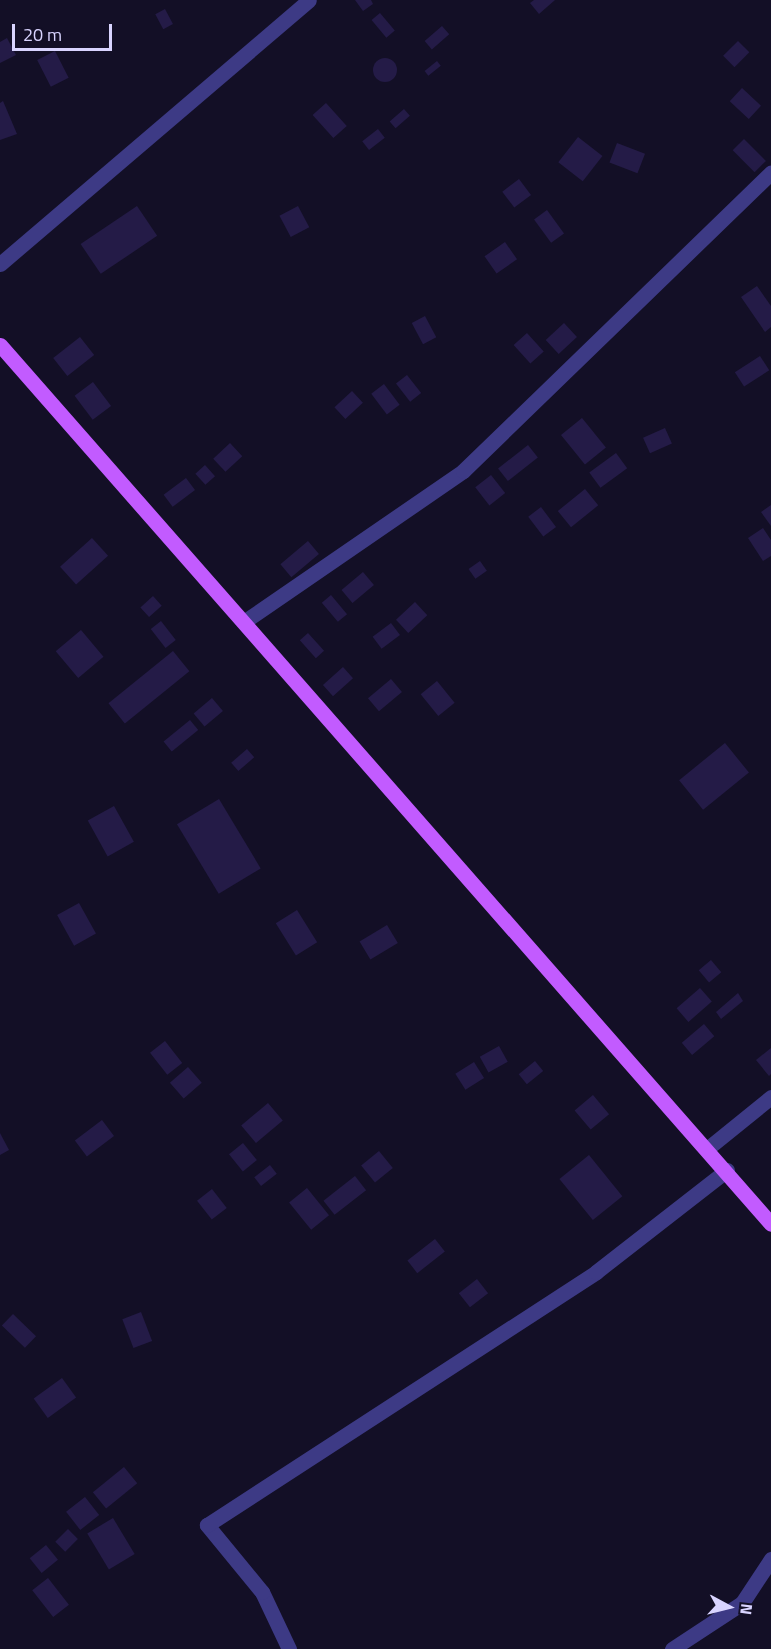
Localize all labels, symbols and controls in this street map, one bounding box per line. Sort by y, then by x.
scale bar [15,12,116,50]
text: 20 m [23,21,62,48]
north arrow [699,1577,759,1637]
text: N [734,1602,759,1616]

